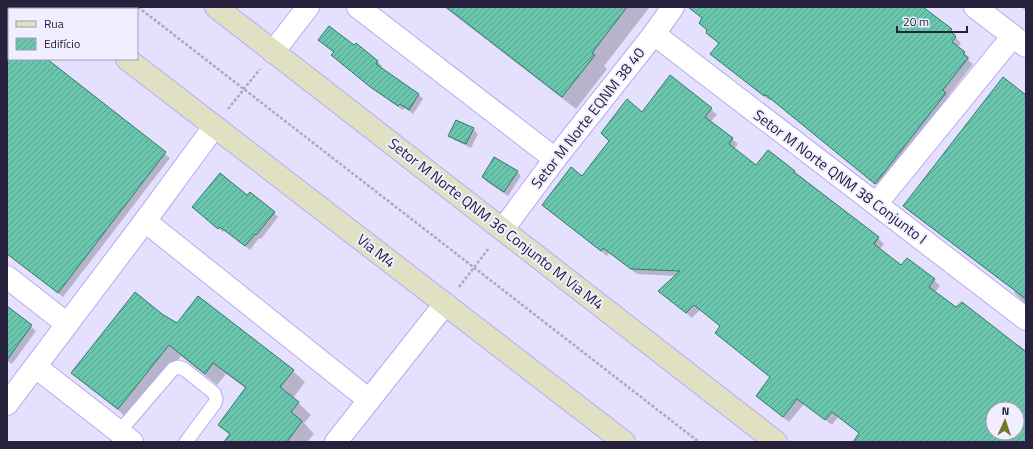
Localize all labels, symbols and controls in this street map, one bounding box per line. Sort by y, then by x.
legend [8,8,138,60]
scale bar [897,8,967,34]
text: 20 m [903,12,929,31]
text: Rua [44,14,64,33]
text: Edifício [44,34,80,53]
street label: Setor M Norte EQNM 38 40 [525,42,650,193]
street label: Setor M Norte QNM 38 Conjunto I [749,104,932,250]
street label: Setor M Norte QNM 36 Conjunto M Via M4 [384,132,609,315]
street label: Via M4 [352,228,401,273]
north arrow [985,401,1025,441]
text: N [1001,403,1010,419]

